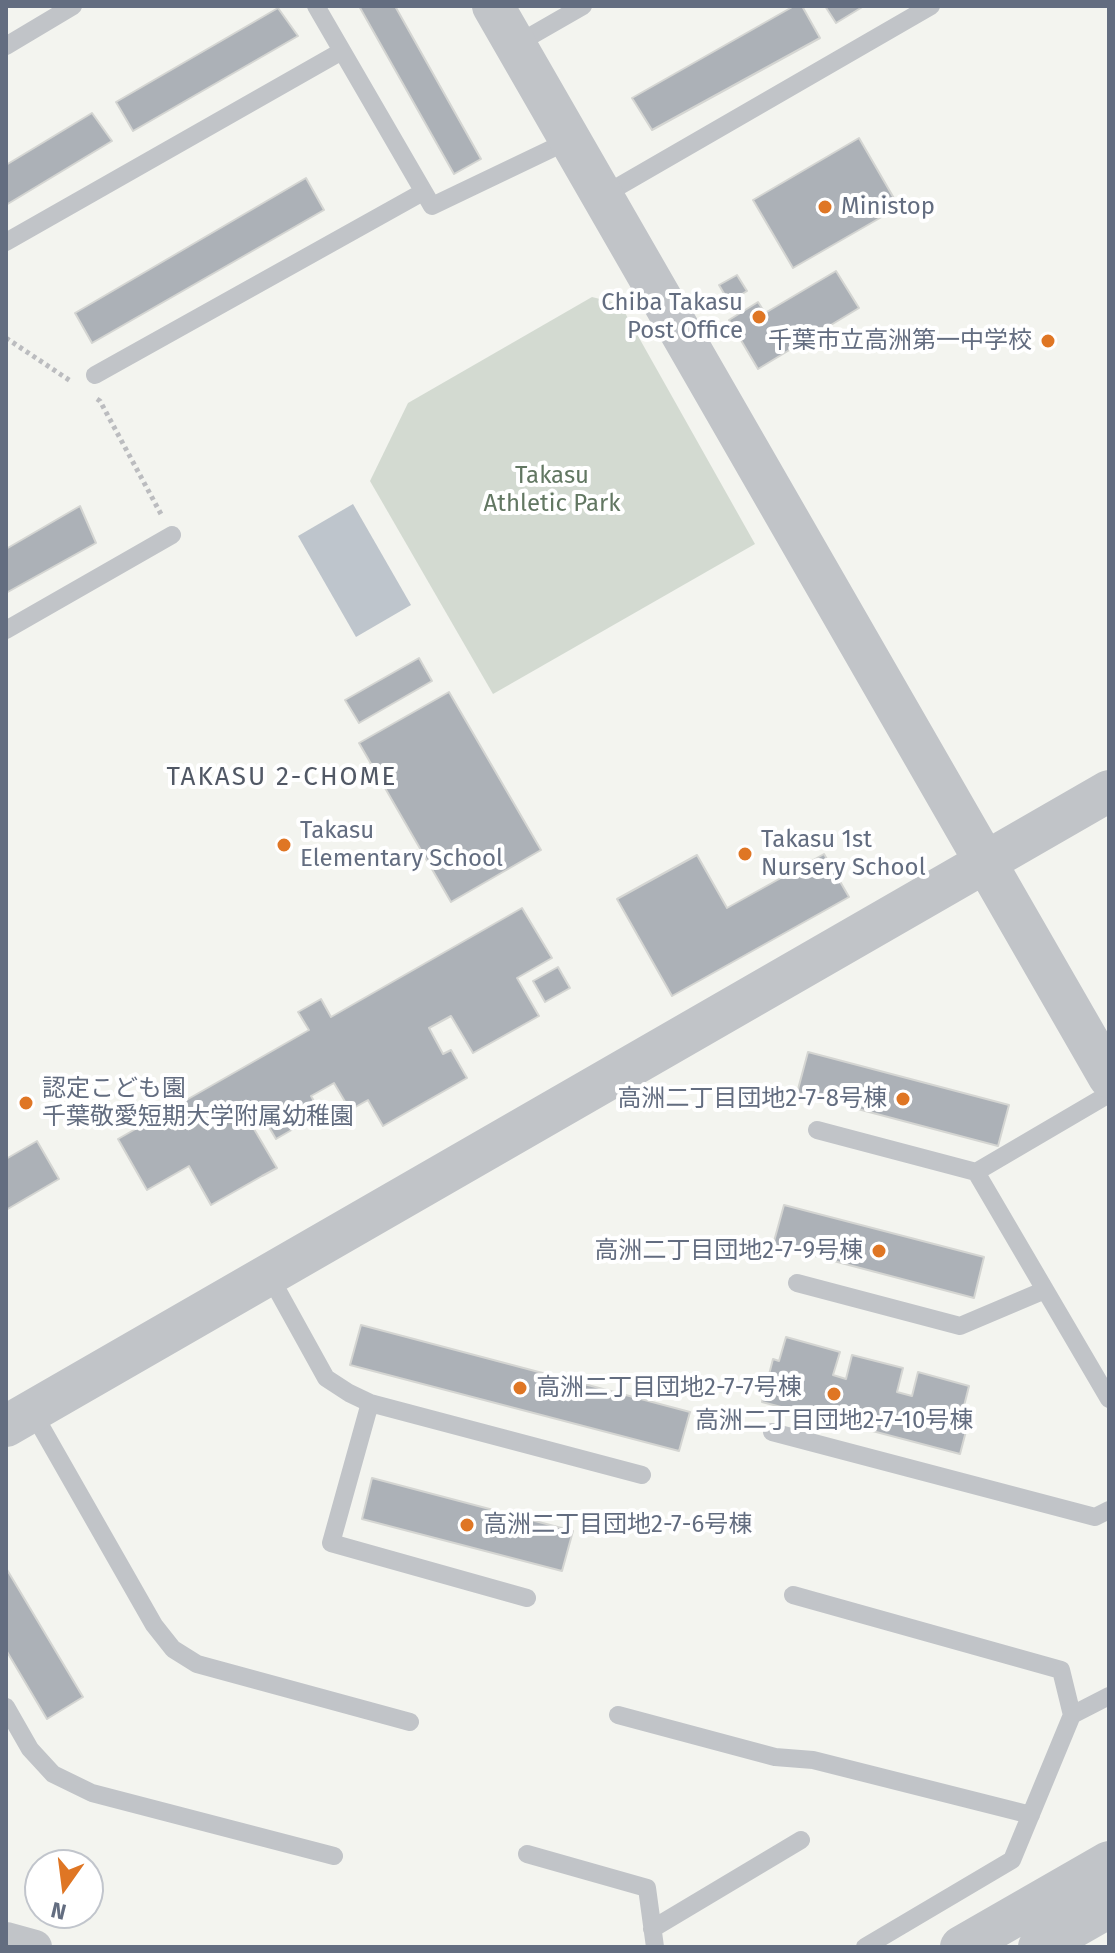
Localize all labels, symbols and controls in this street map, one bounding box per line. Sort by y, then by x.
place label: Ministop [841,193,935,221]
marker: Ministop [816,198,834,216]
place label: Chiba Takasu Post Office [601,289,743,345]
marker: Chiba Takasu Post Office [750,308,768,326]
place label: 千葉市立高洲第一中学校 [768,327,1032,355]
marker: 千葉市立高洲第一中学校 [1039,332,1057,350]
park label: Takasu Athletic Park [484,462,620,518]
district label: TAKASU 2-CHOME [166,762,398,794]
place label: Takasu Elementary School [300,817,503,873]
place label: Takasu 1st Nursery School [761,826,926,882]
marker: Takasu Elementary School [275,836,293,854]
marker: Takasu 1st Nursery School [736,845,754,863]
place label: 認定こども園 千葉敬愛短期大学附属幼稚園 [42,1075,354,1131]
place label: 高洲二丁目団地2-7-8号棟 [617,1085,887,1113]
marker: 高洲二丁目団地2-7-8号棟 [894,1090,912,1108]
marker: 認定こども園 千葉敬愛短期大学附属幼稚園 [17,1094,35,1112]
place label: 高洲二丁目団地2-7-9号棟 [594,1237,863,1265]
marker: 高洲二丁目団地2-7-9号棟 [870,1242,888,1260]
place label: 高洲二丁目団地2-7-7号棟 [536,1374,802,1402]
marker: 高洲二丁目団地2-7-7号棟 [511,1379,529,1397]
marker: 高洲二丁目団地2-7-10号棟 [825,1385,843,1403]
place label: 高洲二丁目団地2-7-10号棟 [695,1407,973,1435]
place label: 高洲二丁目団地2-7-6号棟 [483,1511,752,1539]
marker: 高洲二丁目団地2-7-6号棟 [458,1516,476,1534]
north arrow [24,1849,104,1929]
text: N [48,1896,69,1926]

